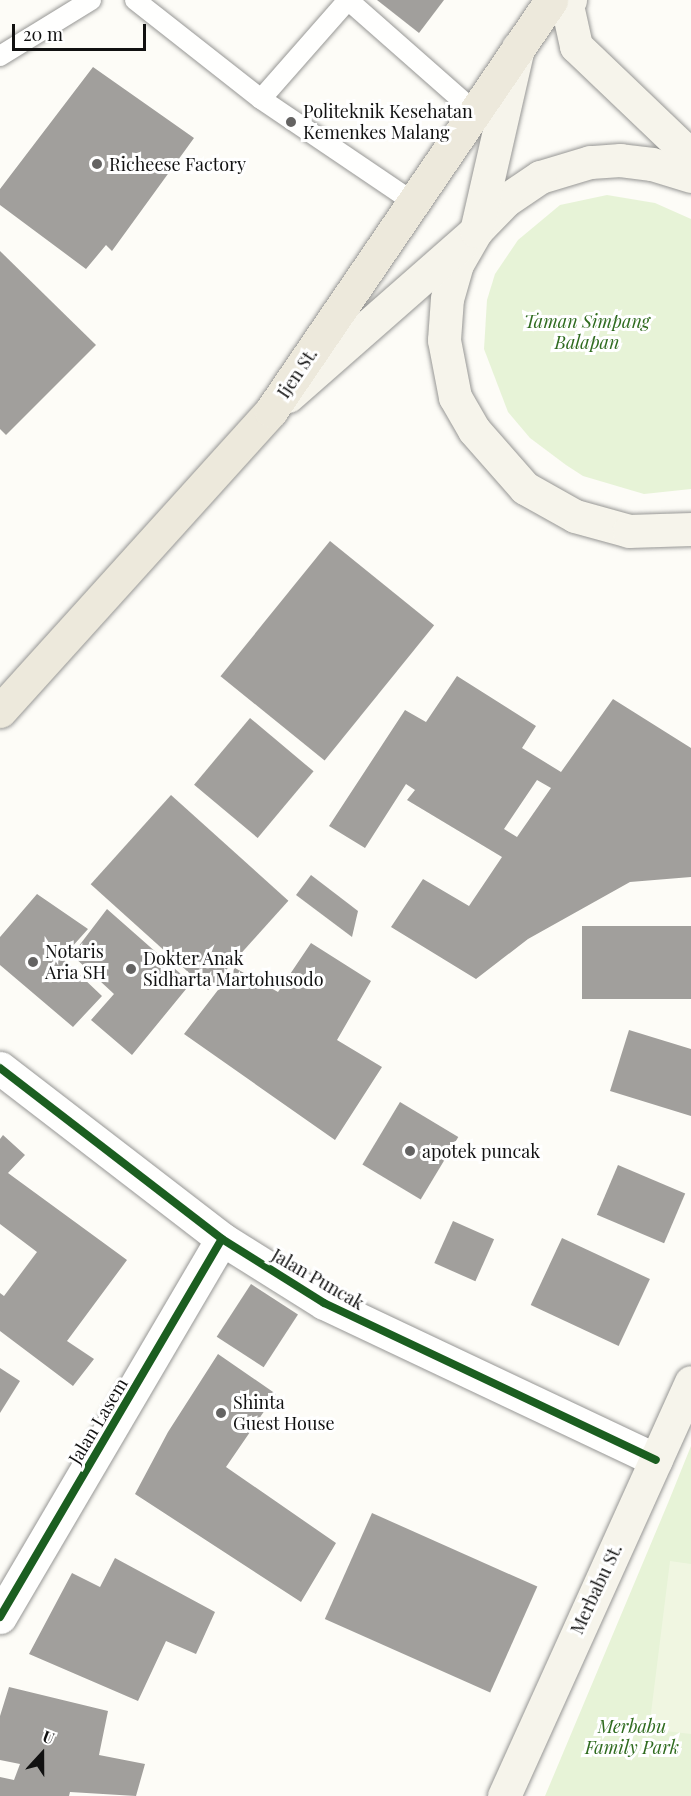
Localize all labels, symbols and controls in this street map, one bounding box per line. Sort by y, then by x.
scale bar [15,12,148,50]
text: 20 m [23,22,63,46]
place label: Politeknik Kesehatan Kemenkes Malang [303,101,473,144]
marker: Politeknik Kesehatan Kemenkes Malang [284,115,298,129]
place label: Richeese Factory [109,153,246,175]
marker: Richeese Factory [90,157,104,171]
park label: Taman Simpang Balapan [524,311,650,354]
street label: Ijen St. [272,344,322,402]
place label: Notaris Aria SH [45,941,106,984]
place label: Dokter Anak Sidharta Martohusodo [143,948,324,990]
marker: Notaris Aria SH [26,955,40,969]
marker: Dokter Anak Sidharta Martohusodo [124,962,138,976]
place label: apotek puncak [422,1140,540,1162]
marker: apotek puncak [403,1144,417,1158]
street label: Jalan Puncak [268,1244,368,1314]
street label: Jalan Lasem [64,1374,132,1468]
place label: Shinta Guest House [233,1392,335,1434]
marker: Shinta Guest House [214,1406,228,1420]
street label: Merbabu St. [566,1541,626,1637]
park label: Merbabu Family Park [585,1716,679,1758]
north arrow [12,1724,72,1784]
text: U [40,1725,58,1749]

